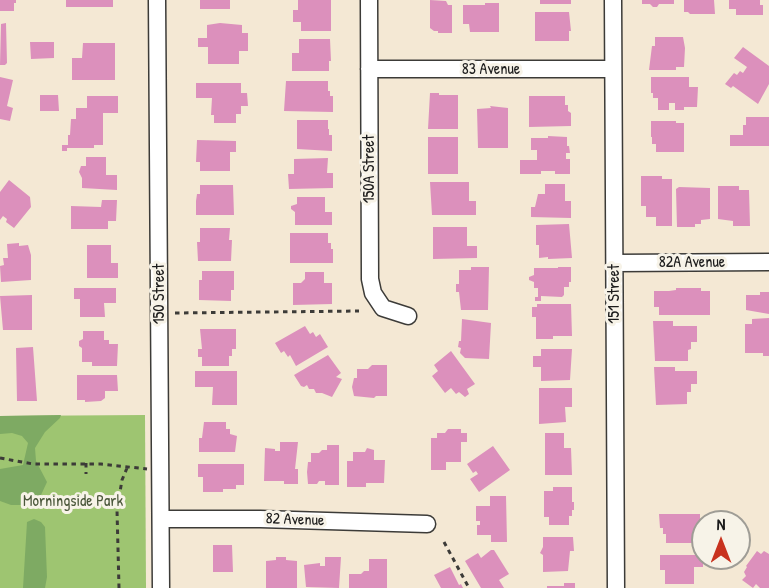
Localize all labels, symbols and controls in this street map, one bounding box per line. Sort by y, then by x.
street label: 83 Avenue [462,60,520,80]
street label: 150A Street [360,135,380,203]
street label: 82A Avenue [659,253,725,273]
street label: 150 Street [150,264,170,324]
street label: 151 Street [605,264,625,324]
park label: Morningside Park [23,492,123,512]
street label: 82 Avenue [265,509,325,531]
north arrow [691,510,751,570]
text: N [717,513,725,535]

